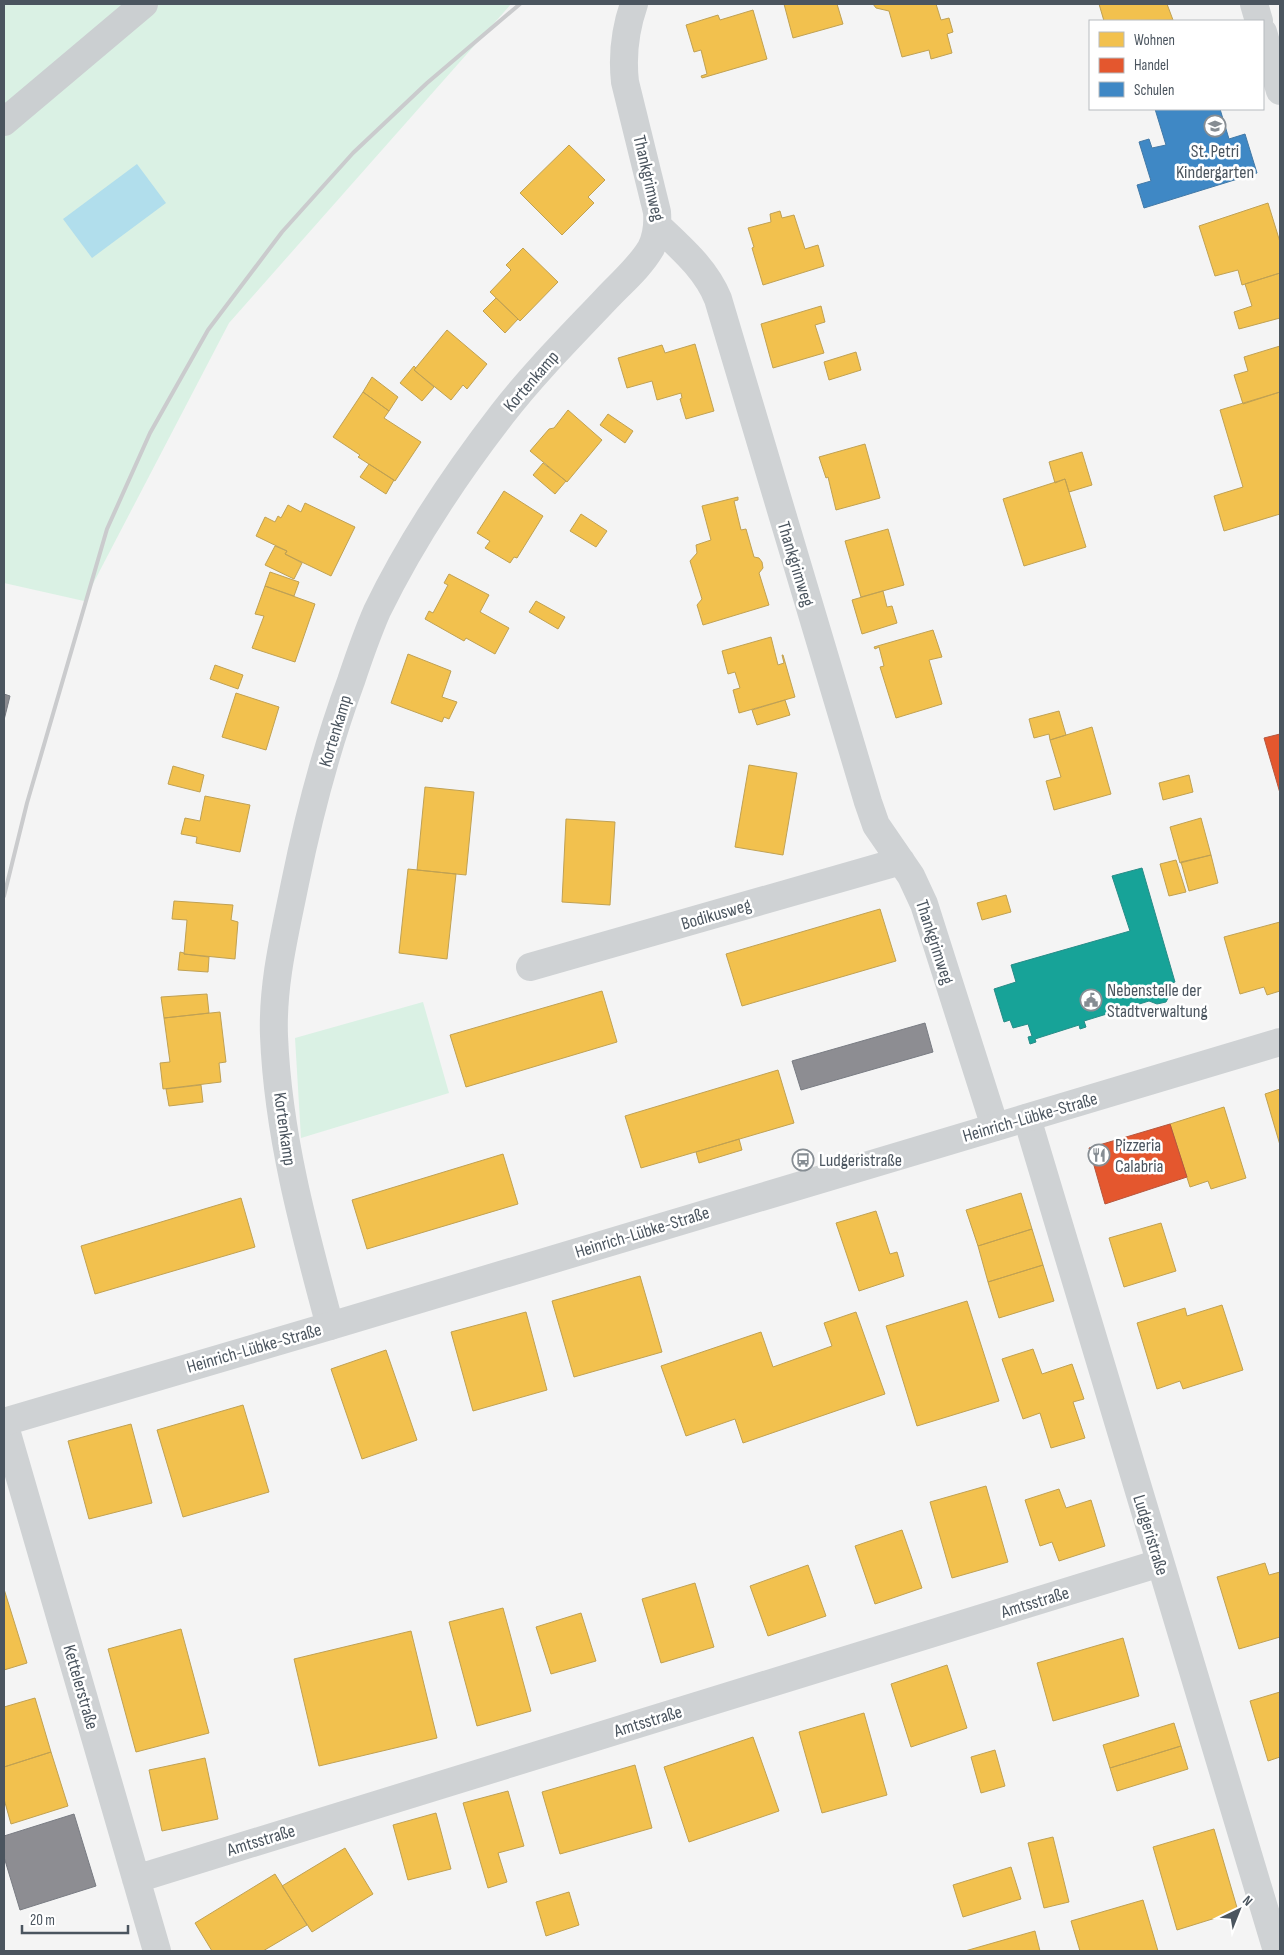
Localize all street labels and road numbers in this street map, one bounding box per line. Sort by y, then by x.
street label: Thankgrimweg [628,133,669,223]
street label: Kortenkamp [499,347,564,416]
street label: Thankgrimweg [773,519,818,609]
street label: Kortenkamp [315,693,356,770]
street label: Bodikusweg [679,895,753,934]
street label: Thankgrimweg [911,897,958,987]
street label: Heinrich-Lübke-Straße [960,1088,1100,1147]
street label: Kortenkamp [269,1091,300,1167]
street label: Heinrich-Lübke-Straße [573,1202,712,1263]
street label: Heinrich-Lübke-Straße [184,1319,324,1378]
street label: Ludgeristraße [1128,1492,1173,1578]
street label: Amtsstraße [998,1582,1072,1623]
street label: Kettelerstraße [58,1642,103,1732]
street label: Amtsstraße [611,1701,685,1742]
street label: Amtsstraße [224,1820,298,1861]

